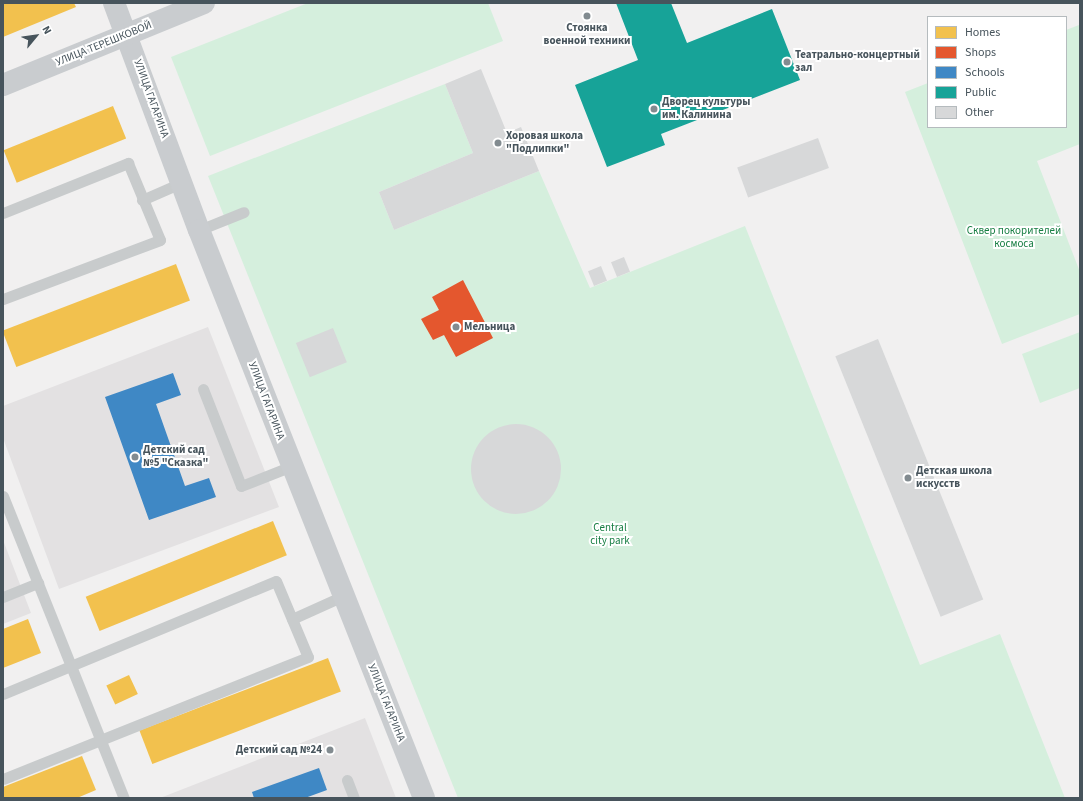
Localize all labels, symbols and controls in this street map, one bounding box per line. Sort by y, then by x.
marker: Стоянка военной техники [582,11,592,21]
north arrow [16,16,56,56]
legend [927,16,1067,128]
street label: УЛИЦА ТЕРЕШКОВОЙ [54,19,154,69]
place label: Стоянка военной техники [544,22,630,48]
text: N [39,23,55,37]
text: Homes [965,24,1000,41]
text: Shops [965,44,996,61]
place label: Театрально-концертный зал [795,49,920,75]
marker: Театрально-концертный зал [782,57,792,67]
street label: УЛИЦА ГАГАРИНА [131,58,171,140]
text: Schools [965,64,1005,81]
text: Public [965,84,996,101]
place label: Дворец культуры им. Калинина [662,96,750,122]
marker: Дворец культуры им. Калинина [649,104,659,114]
text: Other [965,104,994,121]
place label: Хоровая школа "Подлипки" [506,130,583,156]
marker: Хоровая школа "Подлипки" [493,138,503,148]
park label: Сквер покорителей космоса [967,225,1061,251]
place label: Мельница [464,320,515,334]
marker: Мельница [451,322,461,332]
street label: УЛИЦА ГАГАРИНА [245,360,287,442]
place label: Детский сад №5 "Сказка" [143,444,209,470]
marker: Детский сад №5 "Сказка" [130,452,140,462]
place label: Детская школа искусств [916,465,992,491]
marker: Детская школа искусств [903,473,913,483]
park label: Central city park [590,522,630,548]
street label: УЛИЦА ГАГАРИНА [364,662,408,744]
place label: Детский сад №24 [236,743,322,757]
marker: Детский сад №24 [325,745,335,755]

